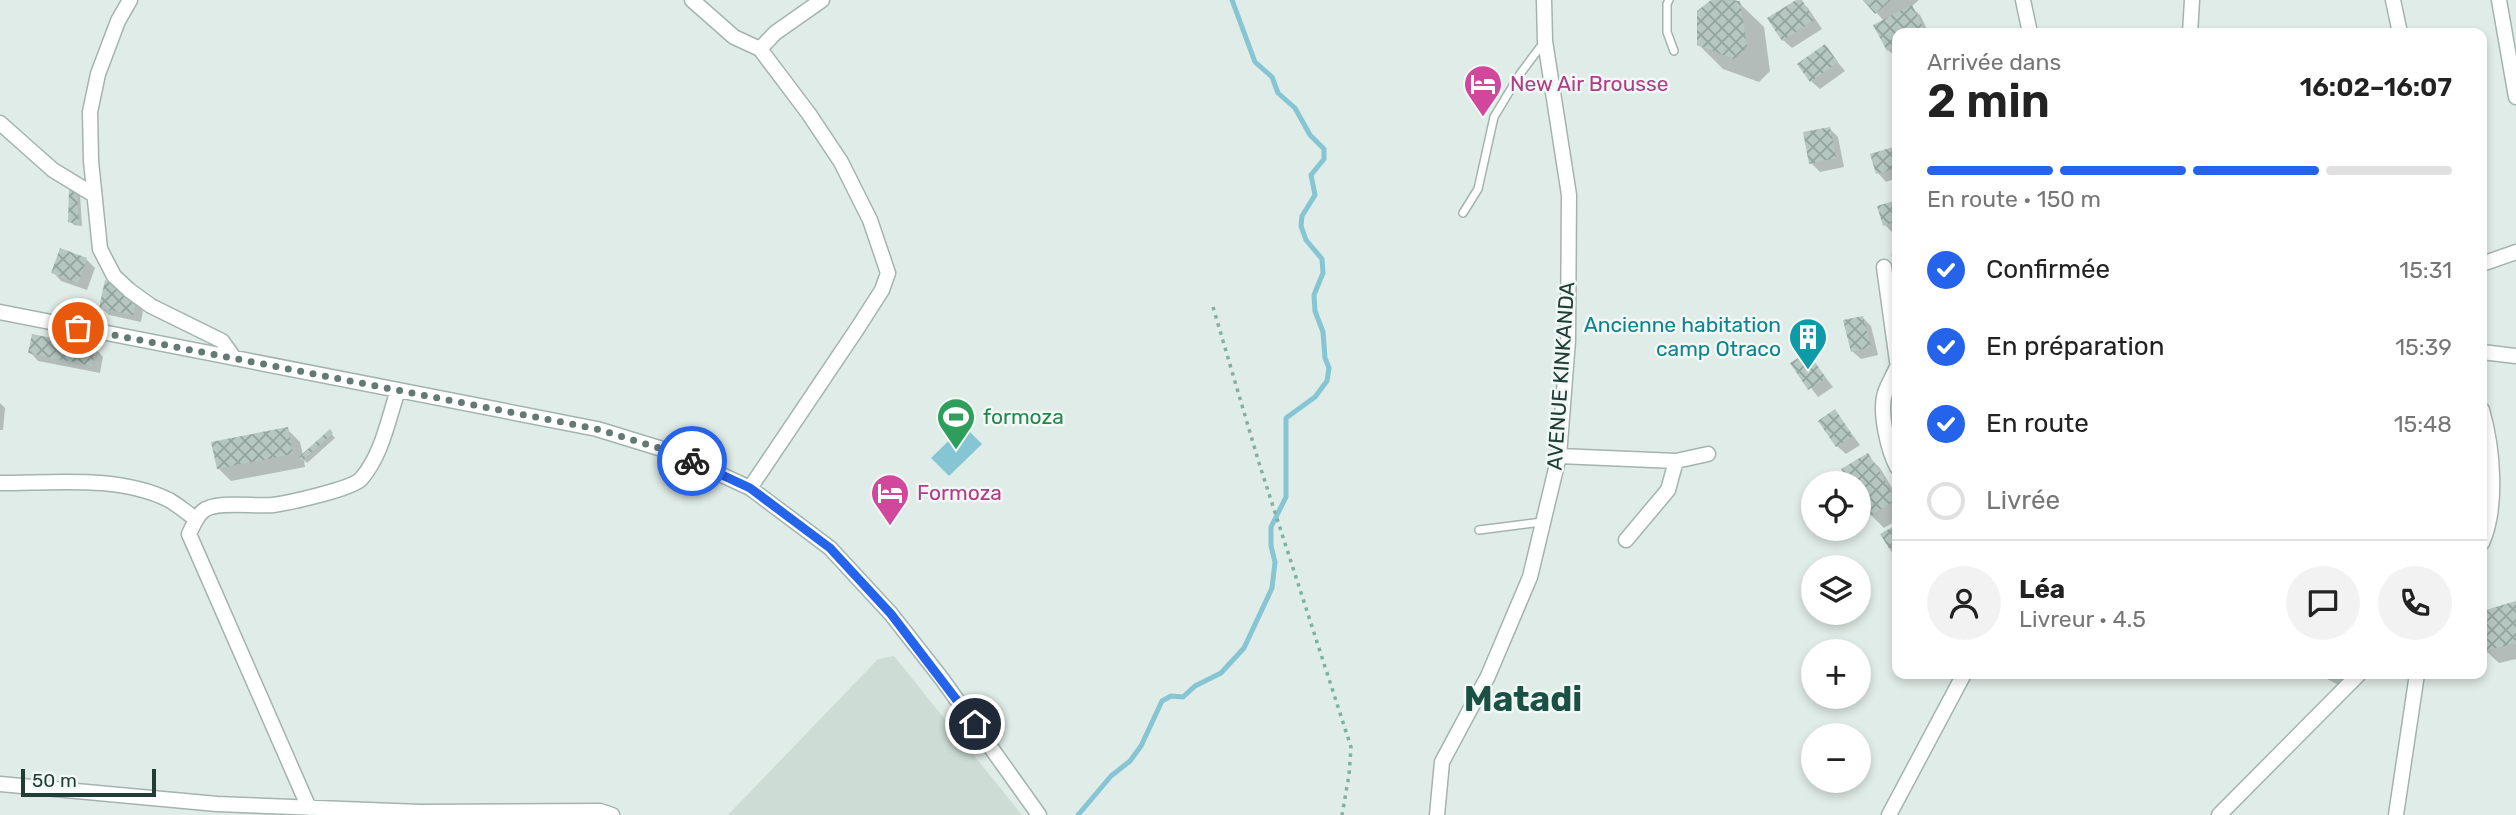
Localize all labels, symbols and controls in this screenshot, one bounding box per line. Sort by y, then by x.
text: Arrivée dans [1927,48,2061,76]
hotel icon: New Air Brousse [1462,63,1504,118]
place label: New Air Brousse [1510,71,1669,96]
text: 16:02–16:07 [2300,72,2452,103]
text: 2 min [1927,74,2050,129]
text: En route · 150 m [1927,185,2101,213]
icon: check [1927,251,1965,289]
text: Confirmée [1986,254,2110,285]
text: 15:31 [2399,256,2452,284]
street label: AVENUE KINKANDA [1541,281,1580,471]
pin [48,298,108,358]
icon: bag [59,309,97,347]
place label: Ancienne habitation camp Otraco [1584,312,1781,361]
building icon: Ancienne habitation camp Otraco [1787,316,1829,371]
icon: check [1927,328,1965,366]
text: En préparation [1986,331,2164,362]
text: 15:39 [2395,333,2452,361]
sports icon: formoza [935,396,977,451]
place label: formoza [983,404,1064,429]
icon: check [1927,405,1965,443]
text: En route [1986,408,2089,439]
text: 15:48 [2394,410,2452,438]
courier [657,426,727,496]
icon: bike [673,442,711,480]
map controls [1801,471,1871,793]
button: locate [1801,471,1871,541]
hotel icon: Formoza [869,472,911,527]
place label: Formoza [917,480,1002,505]
text: Livrée [1986,485,2060,516]
button: layers [1801,555,1871,625]
button: person [1927,566,2001,640]
button: chat [2286,566,2360,640]
button: phone [2378,566,2452,640]
text: Léa [2019,574,2065,605]
text: Livreur · 4.5 [2019,605,2146,633]
button: + [1801,639,1871,709]
district label: Matadi [1464,678,1582,720]
pin [945,694,1005,754]
icon: home [956,705,994,743]
button: − [1801,723,1871,793]
scale bar [21,766,156,798]
text: 50 m [32,769,77,792]

